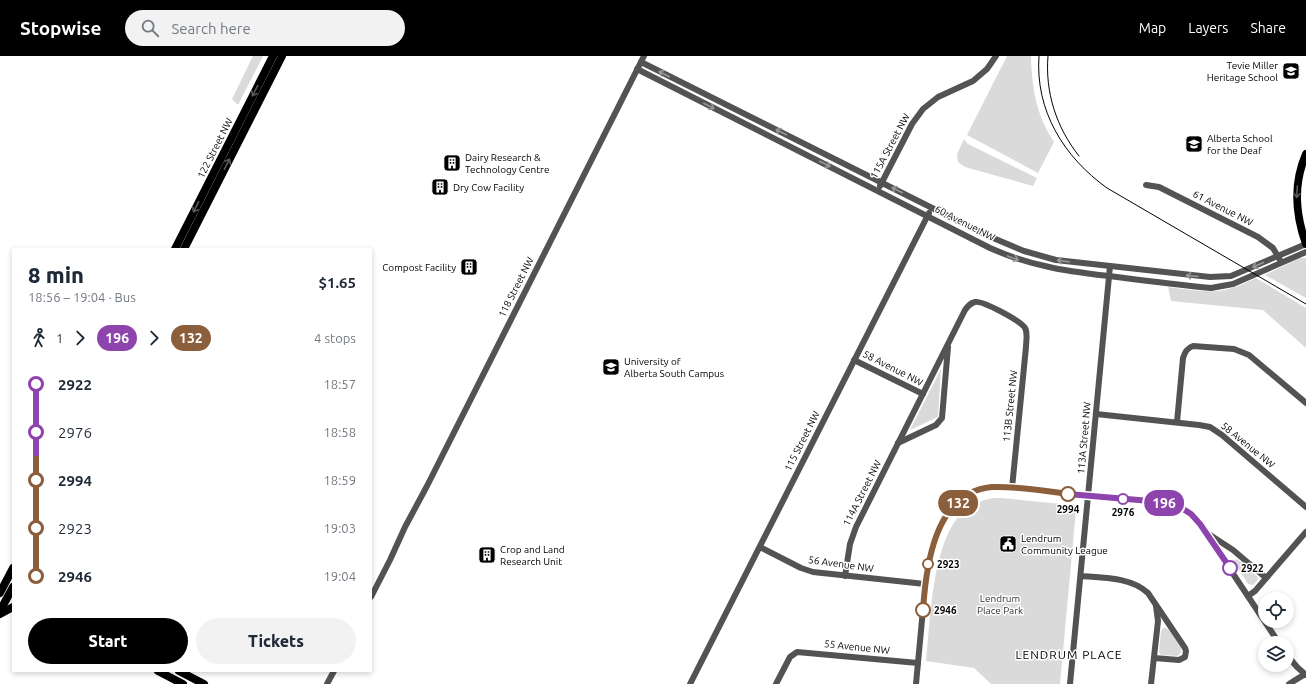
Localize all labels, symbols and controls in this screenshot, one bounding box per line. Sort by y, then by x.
search box [125,10,405,46]
text: Stopwise [20,17,101,39]
icon: search [139,17,161,39]
text: Search here [171,20,251,37]
text: Map [1139,20,1166,36]
text: Layers [1188,20,1228,36]
text: Share [1250,20,1286,36]
place label: Tevie Miller Heritage School [1207,60,1278,83]
school or university icon: Tevie Miller Heritage School [1281,61,1301,81]
one-way arrow [659,70,671,77]
one-way arrow [251,85,258,97]
one-way arrow [703,103,715,110]
street label: 115A Street NW [868,111,912,181]
street label: 122 Street NW [195,116,235,180]
one-way arrow [775,128,787,135]
place label: Alberta School for the Deaf [1207,133,1273,156]
school or university icon: Alberta School for the Deaf [1184,134,1204,154]
place label: Dairy Research & Technology Centre [465,152,549,175]
building icon: Dairy Research & Technology Centre [442,153,462,173]
one-way arrow [224,159,231,171]
one-way arrow [819,161,831,168]
building icon: Dry Cow Facility [430,177,450,197]
place label: Dry Cow Facility [453,182,524,193]
one-way arrow [1294,185,1301,198]
one-way arrow [891,186,903,194]
street label: 61 Avenue NW [1191,188,1255,228]
one-way arrow [192,201,199,213]
street label: 60 Avenue NW [933,203,997,243]
one-way arrow [1007,254,1019,262]
street label: 118 Street NW [496,255,536,319]
building icon: Compost Facility [459,257,479,277]
one-way arrow [1057,257,1070,265]
text: 8 min [28,262,84,287]
place label: Compost Facility [382,262,456,273]
one-way arrow [1252,262,1264,269]
one-way arrow [1186,272,1199,280]
text: $1.65 [318,274,356,291]
text: 18:56 – 19:04 · Bus [28,290,136,304]
icon: walk [28,327,50,349]
icon: forward [69,327,91,349]
icon: forward [143,327,165,349]
text: 196 [105,330,129,346]
text: 132 [179,330,203,346]
text: 1 [56,331,63,345]
text: 4 stops [314,331,356,345]
street label: 58 Avenue NW [861,348,925,388]
place label: University of Alberta South Campus [624,356,724,379]
school or university icon: University of Alberta South Campus [601,357,621,377]
street label: 113B Street NW [1001,370,1019,442]
text: 2922 [58,376,92,393]
text: 18:57 [323,377,356,391]
street label: 113A Street NW [1075,402,1093,474]
street label: 115 Street NW [782,409,822,473]
street label: 58 Avenue NW [1219,420,1277,470]
text: 2976 [58,424,92,441]
text: 18:58 [323,425,356,439]
street label: 114A Street NW [841,458,883,528]
text: 2994 [58,472,92,489]
text: 18:59 [323,473,356,487]
marker: 2994 [1060,486,1076,502]
line badge: 132 [935,490,981,516]
line badge: 196 [1141,490,1187,516]
marker: 2976 [1117,493,1129,505]
text: 132 [946,495,970,511]
text: 196 [1152,495,1176,511]
place label: 2994 [1057,504,1080,515]
place label: 2976 [1112,507,1135,518]
text: 2923 [58,520,92,537]
text: 19:03 [323,521,356,535]
place label: Lendrum Community League [1021,533,1108,556]
public building icon: Lendrum Community League [998,534,1018,554]
place label: Crop and Land Research Unit [500,544,565,567]
building icon: Crop and Land Research Unit [477,545,497,565]
street label: 56 Avenue NW [808,554,874,574]
marker: 2923 [922,558,934,570]
place label: 2923 [937,559,960,570]
marker: 2922 [1222,560,1238,576]
place label: 2922 [1241,563,1264,574]
text: 2946 [58,568,92,585]
text: 19:04 [323,569,356,583]
map controls [1258,592,1294,672]
button: locate [1258,592,1294,628]
park label: Lendrum Place Park [977,593,1023,616]
marker: 2946 [915,602,931,618]
place label: 2946 [934,605,957,616]
button: Start [28,618,188,664]
button: Tickets [196,618,356,664]
button: layers [1258,636,1294,672]
street label: 55 Avenue NW [824,638,890,656]
district label: LENDRUM PLACE [1015,648,1123,661]

